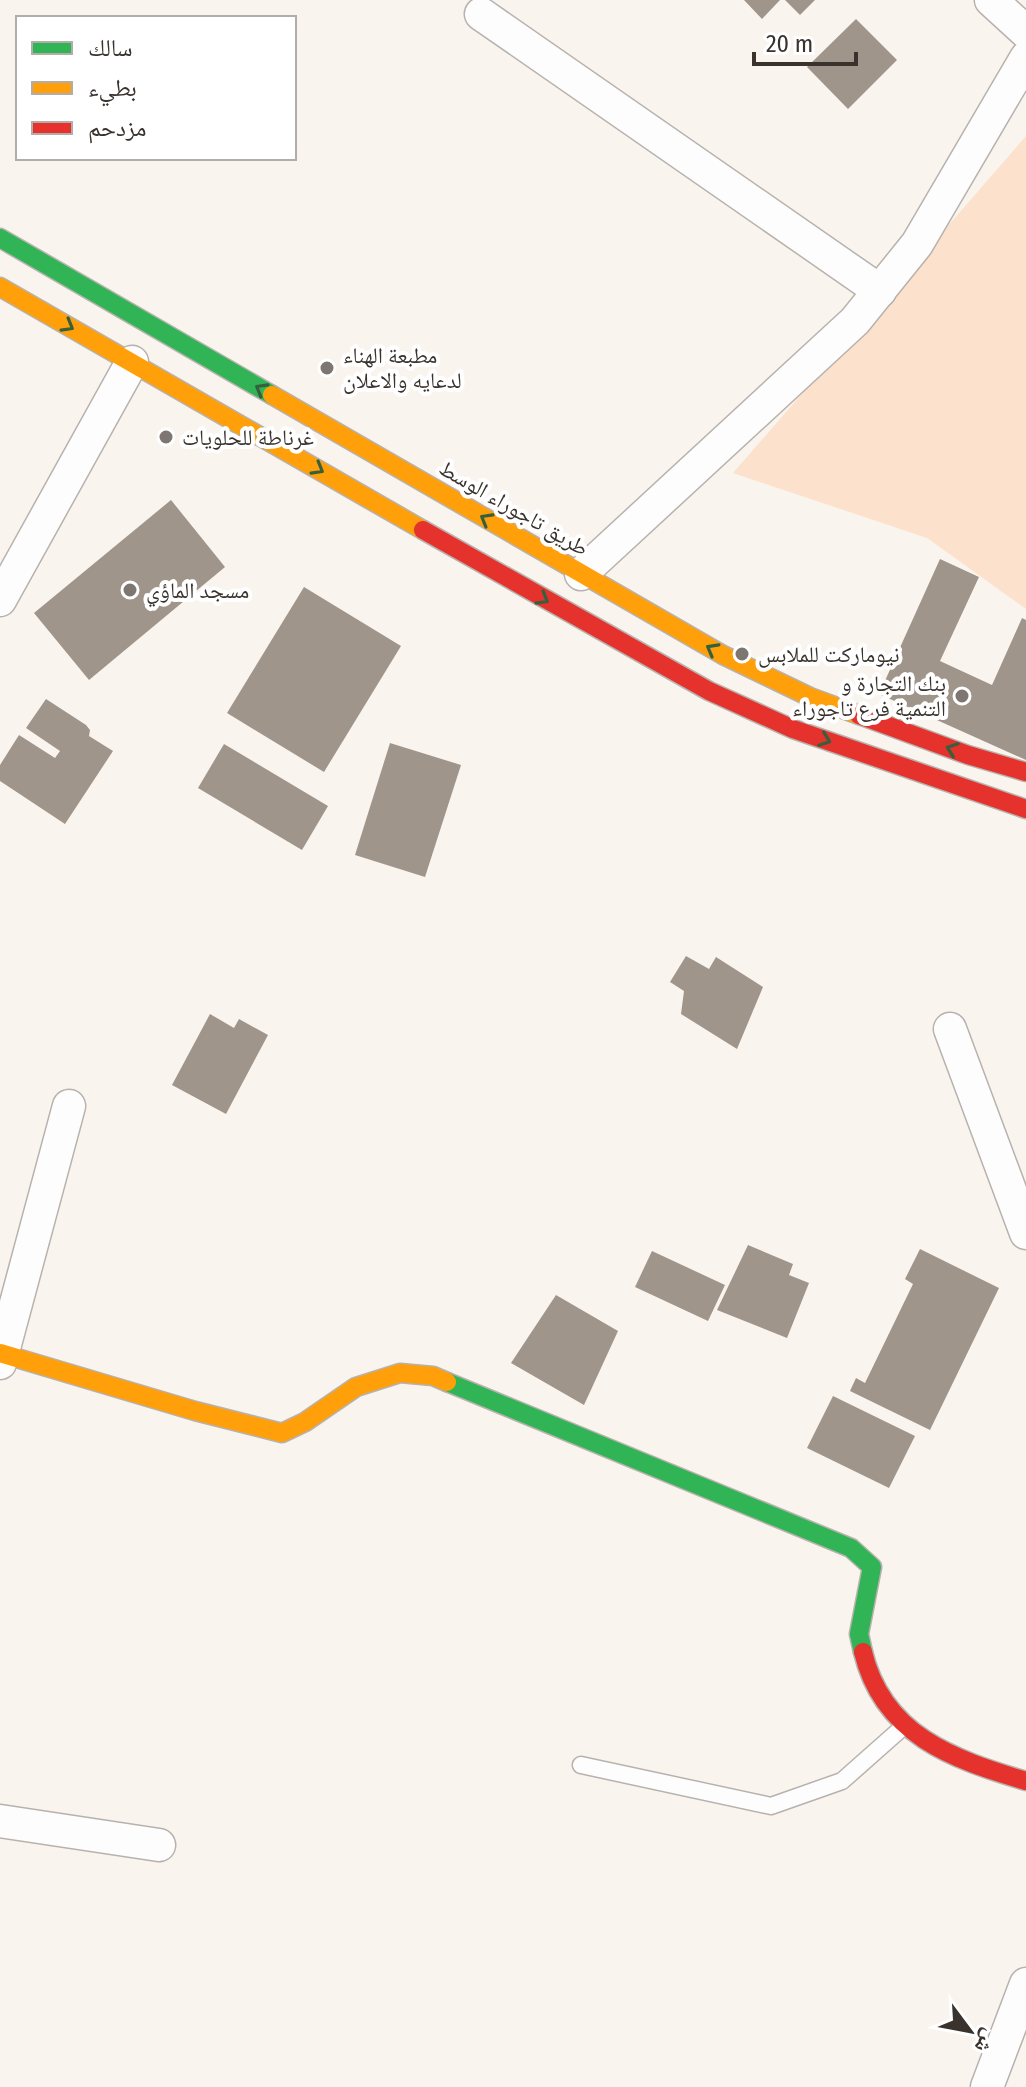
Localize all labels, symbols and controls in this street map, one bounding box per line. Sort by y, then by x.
legend [16,16,296,160]
scale bar [754,16,856,66]
text: 20 m [766,30,813,58]
text: سالك [88,34,133,62]
text: بطيء [88,74,137,107]
text: مزدحم [88,114,147,144]
one-way arrow [59,316,74,332]
place label: مطبعة الهناء لدعايه والاعلان [343,342,462,394]
marker: مطبعة الهناء لدعايه والاعلان [318,359,336,377]
one-way arrow [256,383,270,399]
place label: غرناطة للحلويات [182,424,314,451]
marker: غرناطة للحلويات [157,428,175,446]
street label: طريق تاجوراء الوسط [435,454,593,562]
one-way arrow [309,459,323,475]
one-way arrow [480,513,495,529]
place label: مسجد الماؤي [146,577,249,607]
marker: مسجد الماؤي [121,581,139,599]
one-way arrow [534,589,549,605]
place label: نيوماركت للملابس [758,641,900,668]
one-way arrow [706,643,720,658]
marker: نيوماركت للملابس [733,645,751,663]
place label: بنك التجارة و التنمية فرع تاجوراء [792,670,946,722]
marker: بنك التجارة و التنمية فرع تاجوراء [953,687,971,705]
one-way arrow [817,731,831,747]
one-way arrow [945,742,959,759]
north arrow [930,1991,1010,2071]
text: ش [969,2024,1004,2058]

